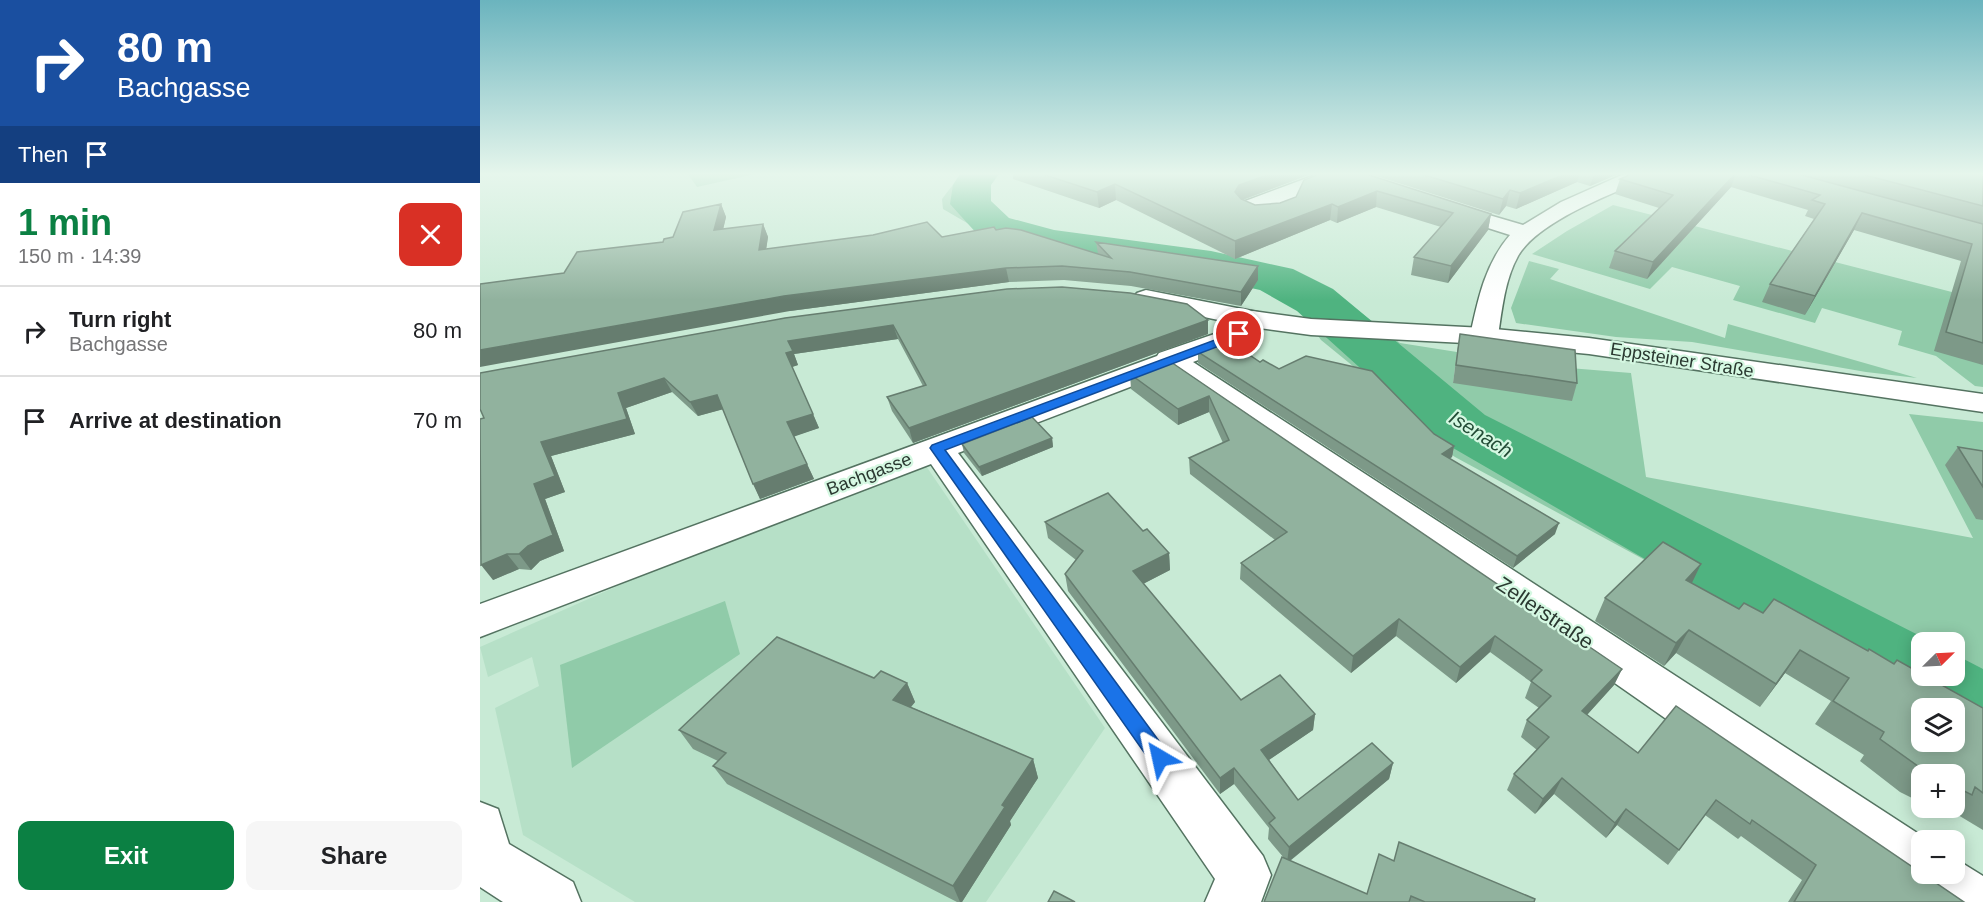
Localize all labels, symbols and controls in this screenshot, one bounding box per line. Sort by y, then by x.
icon: right [18,24,96,102]
text: 80 m [117,24,213,71]
text: Bachgasse [117,73,251,103]
icon: arrive [80,138,113,171]
text: Then [18,142,68,167]
text: 1 min [18,202,112,243]
button: close [399,203,462,266]
text: 150 m · 14:39 [18,245,141,267]
text: Turn right [69,307,171,332]
pin [1213,308,1264,359]
icon: right [18,315,51,348]
icon: arrive [1222,317,1255,350]
text: 80 m [413,318,462,343]
text: Bachgasse [69,333,168,355]
street label: Eppsteiner Straße [1609,339,1755,381]
icon: arrive [18,405,51,438]
water label: Isenach [1445,406,1517,462]
text: Arrive at destination [69,408,282,433]
text: 70 m [413,408,462,433]
street label: Bachgasse [824,449,914,499]
street label: Zellerstraße [1492,572,1598,653]
north arrow [1911,632,1965,686]
map controls [1911,632,1965,884]
button: layers [1911,698,1965,752]
position arrow [1128,726,1192,790]
button: + [1911,764,1965,818]
button: Exit [18,821,234,890]
button: Share [246,821,462,890]
button: − [1911,830,1965,884]

